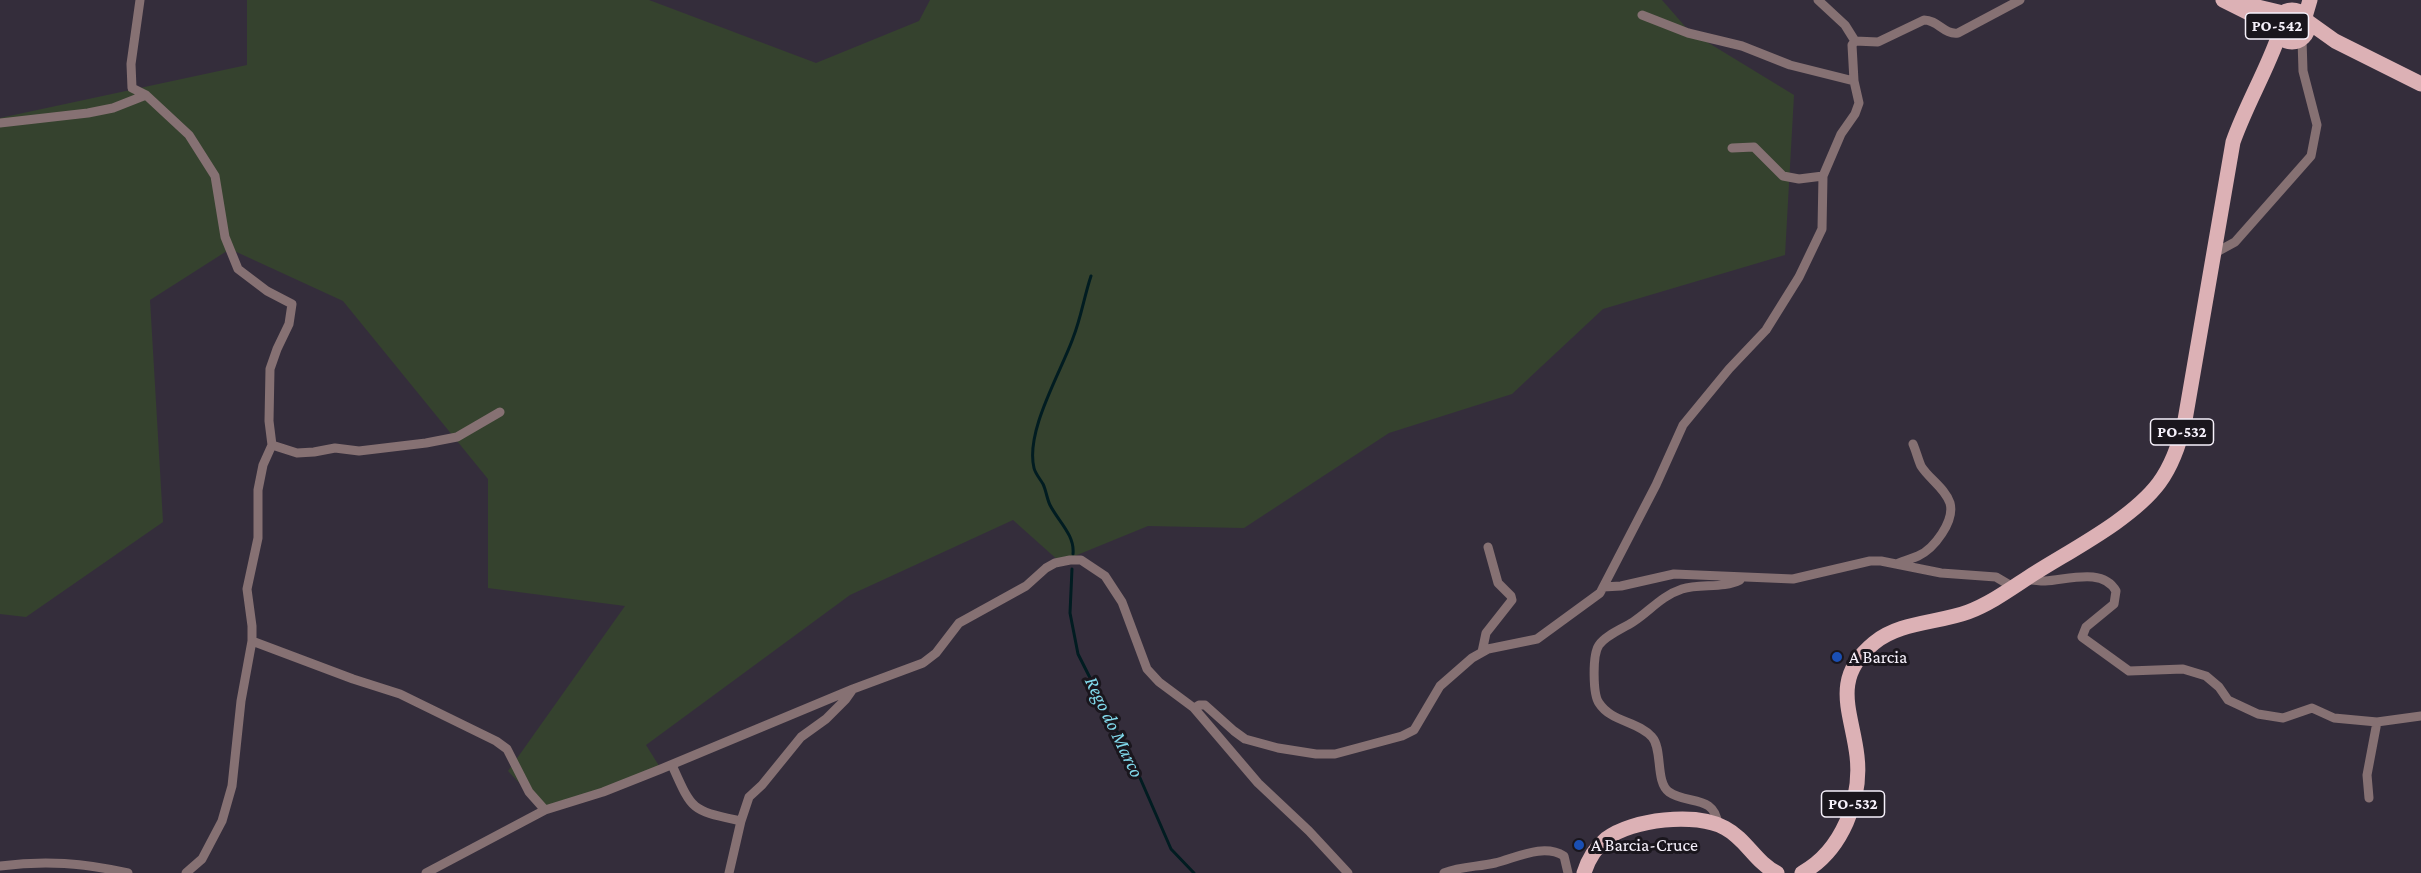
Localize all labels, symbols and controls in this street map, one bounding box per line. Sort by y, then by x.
road number: PO-542 [2246,13,2308,39]
road number: PO-532 [2150,419,2214,445]
place label: A Barcia [1849,646,1907,668]
marker: A Barcia [1830,650,1844,664]
water label: Rego do Marco [1079,673,1149,781]
road number: PO-532 [1822,791,1884,817]
place label: A Barcia-Cruce [1591,834,1698,856]
marker: A Barcia-Cruce [1572,838,1586,852]

